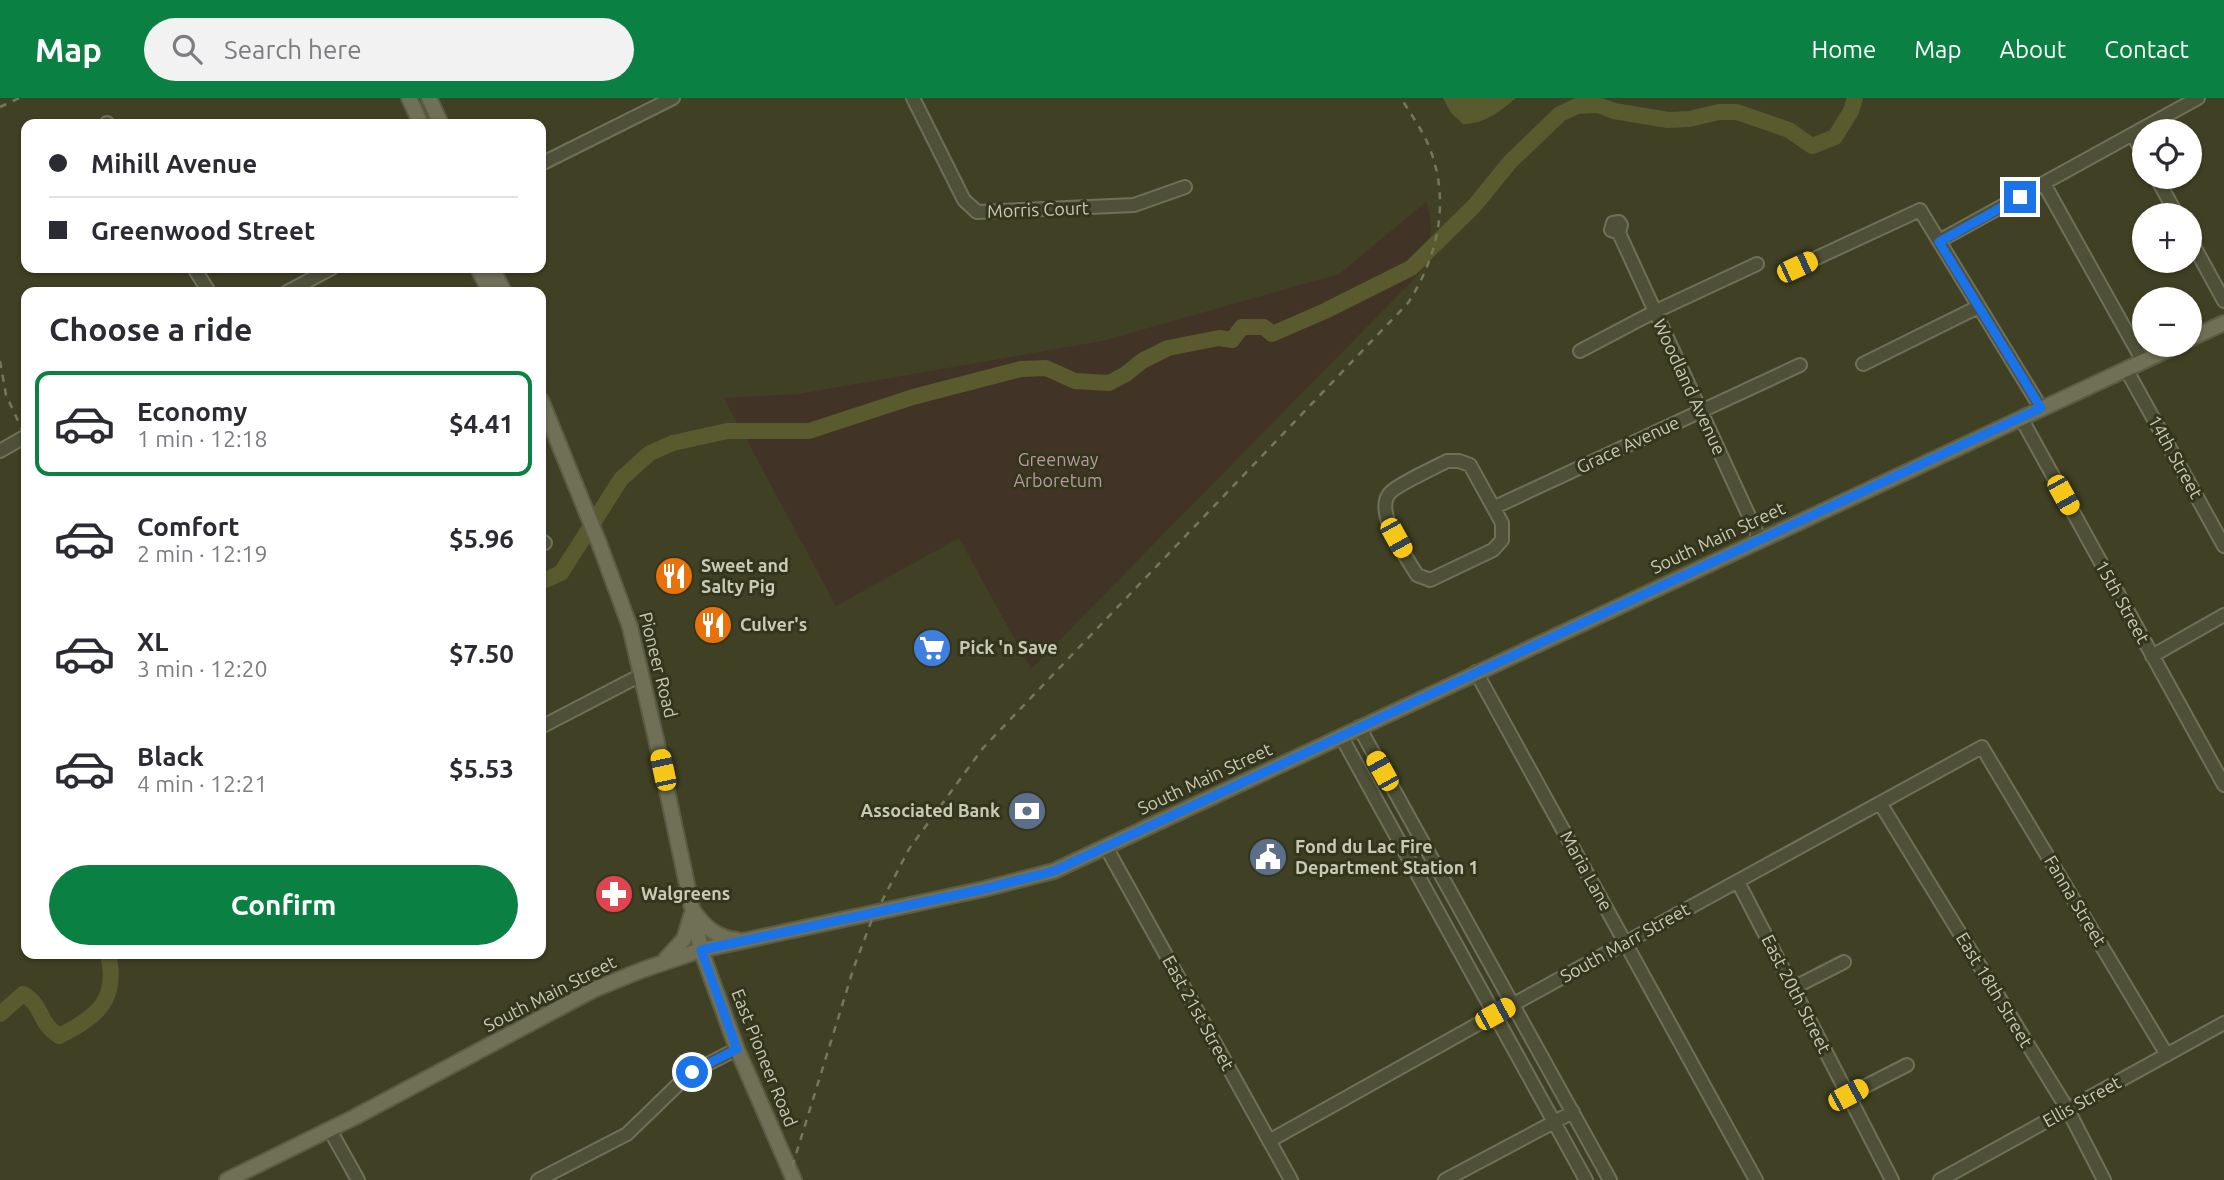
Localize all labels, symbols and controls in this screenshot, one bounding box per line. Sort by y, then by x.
search box [144,18,634,81]
icon: search [168,30,206,68]
text: Map [35,31,102,68]
text: Search here [224,35,362,64]
text: Home [1811,36,1876,63]
text: Map [1914,36,1961,63]
text: About [1999,36,2066,63]
text: Contact [2104,36,2189,63]
map controls [2132,119,2202,357]
button: locate [2132,119,2202,189]
text: Mihill Avenue [91,149,257,178]
route end [2004,181,2036,213]
street label: Morris Court [987,197,1089,221]
button: + [2132,203,2202,273]
text: Greenwood Street [91,216,315,245]
car [1774,249,1821,285]
button: − [2132,287,2202,357]
text: Choose a ride [49,311,252,347]
street label: Woodland Avenue [1650,315,1730,458]
icon: car [53,392,116,455]
text: Economy [137,397,247,426]
text: $4.41 [449,409,514,438]
street label: 14th Street [2145,411,2207,502]
street label: Grace Avenue [1573,412,1682,477]
text: 1 min · 12:18 [137,426,268,451]
park label: Greenway Arboretum [1013,449,1103,490]
car [2044,472,2083,518]
street label: South Main Street [1647,497,1788,577]
icon: car [53,507,116,570]
text: Comfort [137,512,240,541]
car [1377,515,1416,561]
text: $5.96 [449,524,514,553]
text: 2 min · 12:19 [137,541,268,566]
restaurant icon: Sweet and Salty Pig [653,555,695,597]
place label: Sweet and Salty Pig [701,555,789,596]
street label: 15th Street [2092,556,2154,647]
restaurant icon: Culver's [692,604,734,646]
street label: Pioneer Road [636,610,682,720]
place label: Culver's [740,614,807,634]
icon: car [53,622,116,685]
text: XL [137,627,168,656]
supermarket icon: Pick 'n Save [911,627,953,669]
place label: Pick 'n Save [959,637,1058,657]
text: $7.50 [449,639,514,668]
text: 3 min · 12:20 [137,656,268,681]
icon: car [53,737,116,800]
street label: South Main Street [1134,738,1275,818]
text: Black [137,742,204,771]
car [649,747,678,793]
car [1363,748,1402,794]
text: $5.53 [449,754,514,783]
text: 4 min · 12:21 [137,771,268,796]
bank icon: Associated Bank [1006,790,1048,832]
place label: Associated Bank [860,800,1000,820]
street label: Maria Lane [1557,827,1617,914]
public building icon: Fond du Lac Fire Department Station 1 [1247,836,1289,878]
place label: Fond du Lac Fire Department Station 1 [1295,836,1479,877]
street label: Fanna Street [2041,852,2111,949]
button: Confirm [49,865,518,945]
pharmacy icon: Walgreens [593,873,635,915]
place label: Walgreens [641,883,730,903]
street label: South Marr Street [1556,898,1693,986]
street label: East 18th Street [1953,928,2037,1051]
street label: East 20th Street [1758,931,1835,1056]
street label: South Main Street [480,951,619,1035]
street label: East 21st Street [1159,952,1239,1073]
street label: East Pioneer Road [728,986,802,1129]
car [1472,995,1519,1033]
route start [676,1056,708,1088]
street label: Ellis Street [2039,1072,2124,1131]
car [1825,1076,1872,1114]

